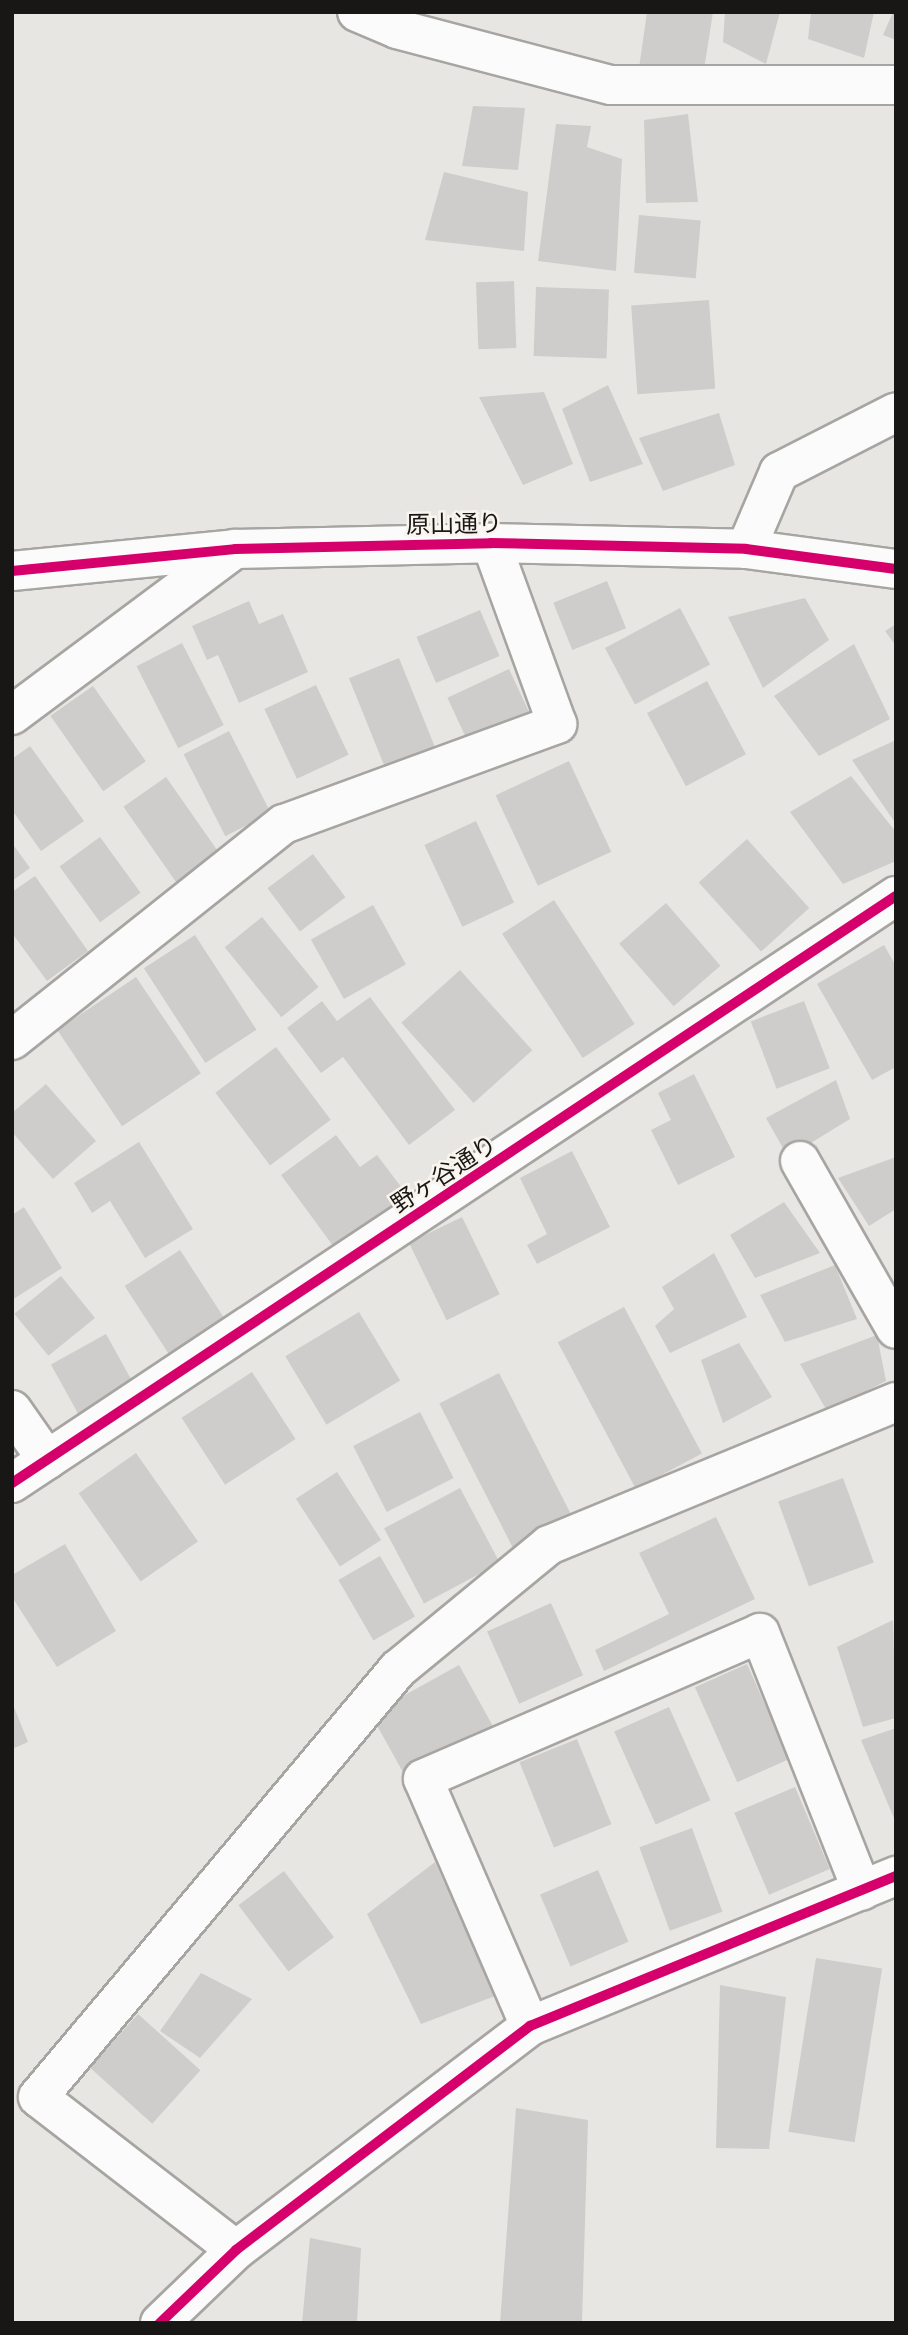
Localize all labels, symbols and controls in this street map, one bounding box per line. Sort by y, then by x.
street label: 原山通り [406,509,502,539]
street label: 野ヶ谷通り [386,1129,502,1219]

